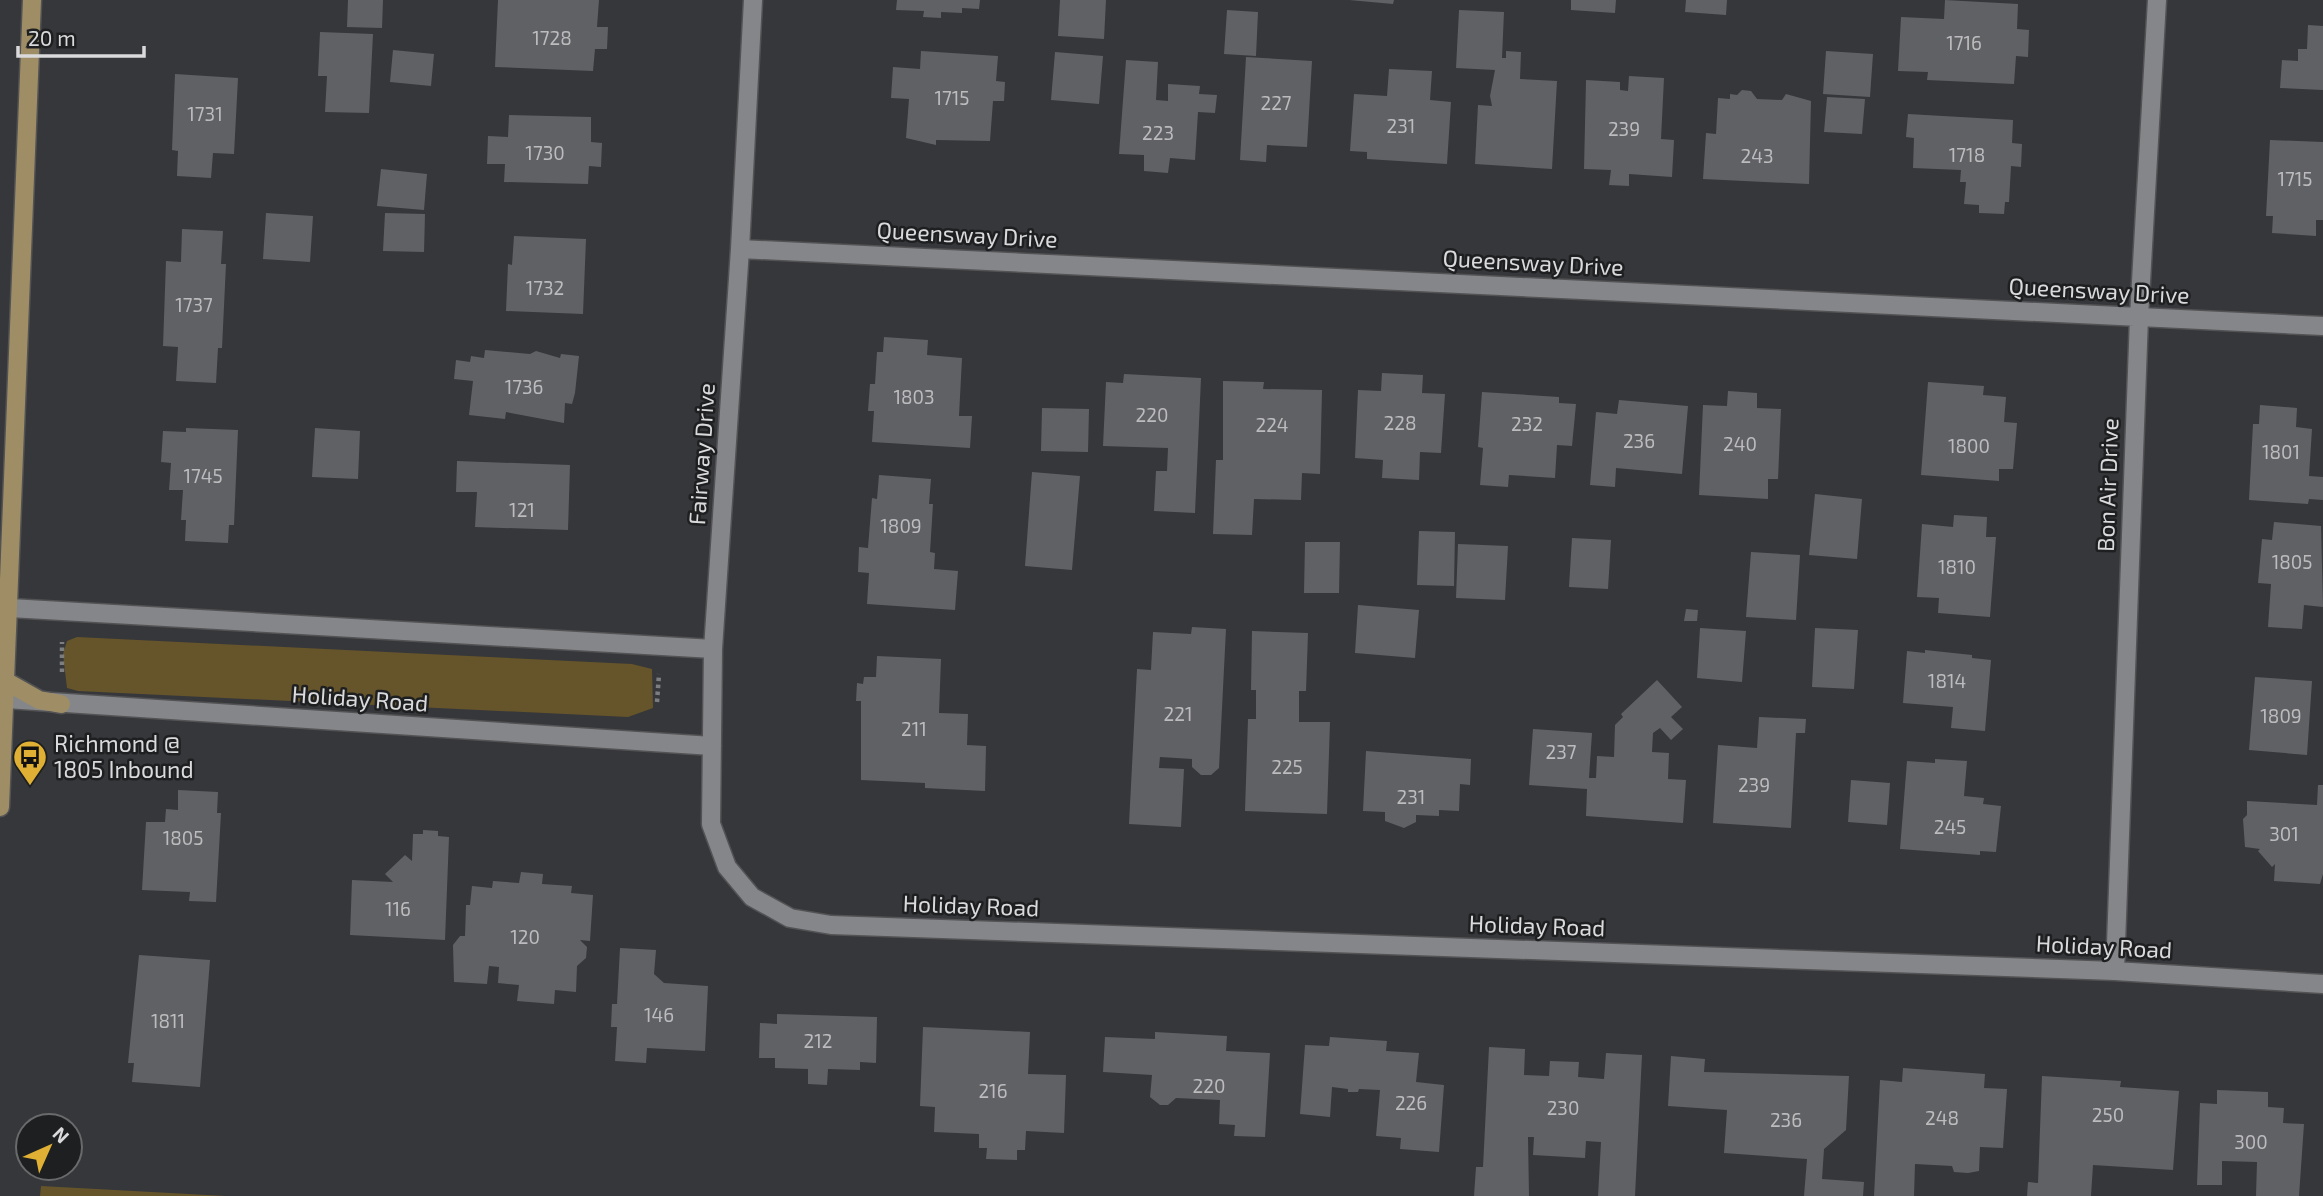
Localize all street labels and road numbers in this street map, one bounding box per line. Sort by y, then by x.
street label: Queensway Drive [876,215,1058,253]
street label: Queensway Drive [1442,243,1624,281]
street label: Queensway Drive [2008,271,2190,309]
street label: Fairway Drive [682,382,720,526]
street label: Bon Air Drive [2091,418,2123,552]
street label: Holiday Road [291,679,429,717]
street label: Holiday Road [902,889,1040,921]
street label: Holiday Road [1468,909,1606,941]
street label: Holiday Road [2035,928,2173,964]

